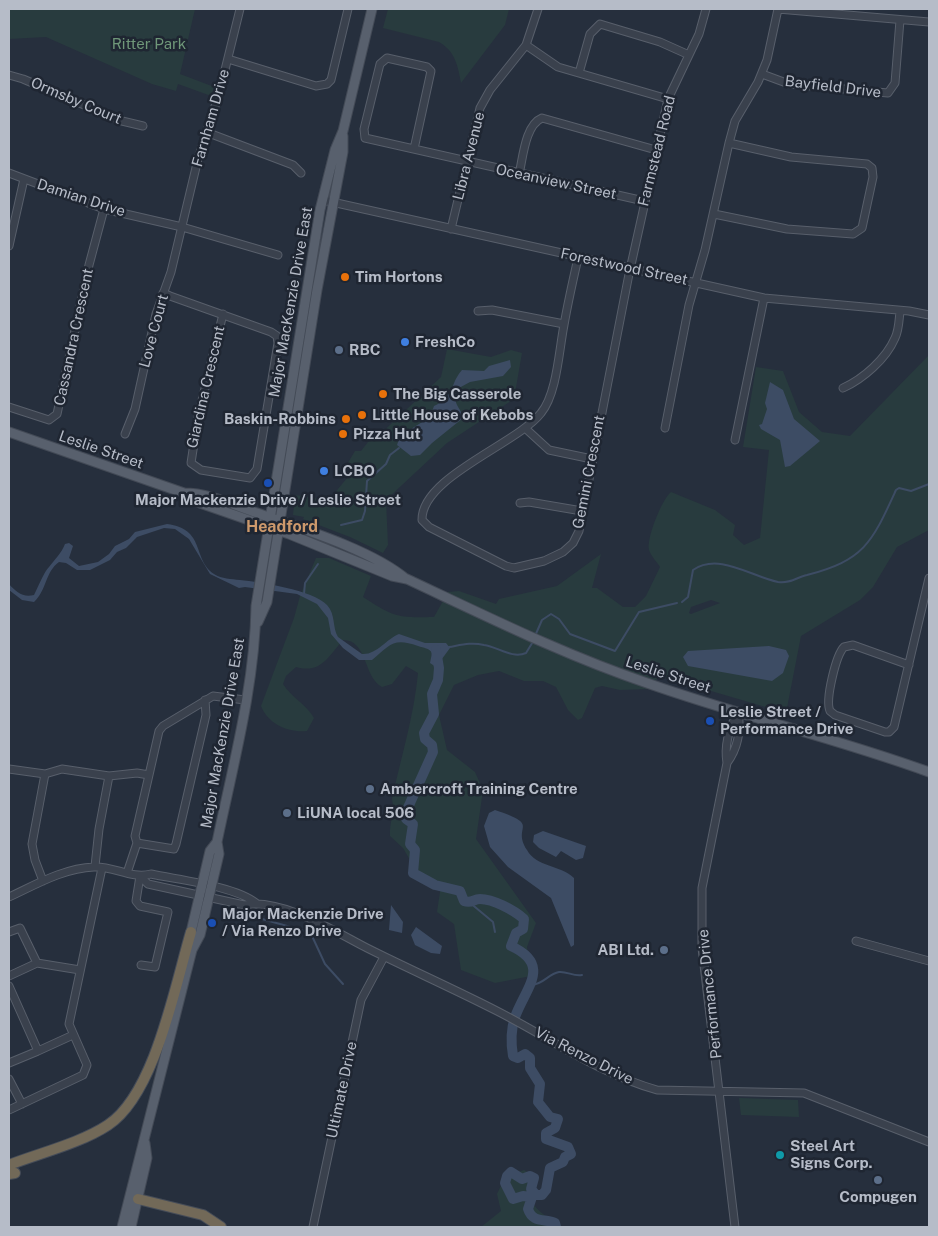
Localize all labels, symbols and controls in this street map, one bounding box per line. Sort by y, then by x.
park label: Ritter Park [112,35,186,53]
street label: Farnham Drive [188,67,234,169]
street label: Bayfield Drive [784,72,882,102]
street label: Ormsby Court [28,74,124,128]
street label: Farmstead Road [635,94,679,208]
street label: Libra Avenue [449,110,489,202]
street label: Oceanview Street [494,160,618,204]
street label: Damian Drive [35,175,127,221]
street label: Major MacKenzie Drive East [265,205,317,399]
street label: Forestwood Street [559,245,689,289]
street label: Cassandra Crescent [51,267,97,407]
place label: Tim Hortons [355,268,443,286]
marker: Tim Hortons [339,271,351,283]
street label: Love Court [136,292,172,370]
street label: Giardina Crescent [183,324,229,450]
place label: FreshCo [415,333,475,351]
marker: FreshCo [399,336,411,348]
place label: RBC [349,341,380,359]
marker: RBC [333,344,345,356]
place label: The Big Casserole [393,385,522,403]
marker: The Big Casserole [377,388,389,400]
place label: Little House of Kebobs [372,406,533,424]
marker: Little House of Kebobs [356,409,368,421]
place label: Baskin-Robbins [224,410,336,428]
marker: Baskin-Robbins [340,413,352,425]
street label: Gemini Crescent [569,414,609,530]
place label: Pizza Hut [353,425,421,443]
street label: Leslie Street [56,427,146,473]
marker: Pizza Hut [337,428,349,440]
place label: LCBO [334,462,375,480]
marker: LCBO [318,465,330,477]
marker: Major Mackenzie Drive / Leslie Street [262,477,274,489]
place label: Major Mackenzie Drive / Leslie Street [135,491,401,509]
district label: Headford [246,517,318,537]
street label: Major MacKenzie Drive East [197,636,249,830]
street label: Leslie Street [623,653,713,697]
place label: Leslie Street / Performance Drive [720,703,854,738]
marker: Leslie Street / Performance Drive [704,715,716,727]
place label: Ambercroft Training Centre [380,780,578,798]
marker: Ambercroft Training Centre [364,783,376,795]
place label: LiUNA local 506 [297,804,414,822]
marker: LiUNA local 506 [281,807,293,819]
place label: Major Mackenzie Drive / Via Renzo Drive [222,905,384,940]
marker: Major Mackenzie Drive / Via Renzo Drive [206,917,218,929]
street label: Performance Drive [694,928,726,1060]
place label: ABI Ltd. [597,941,654,959]
marker: ABI Ltd. [658,944,670,956]
street label: Via Renzo Drive [532,1023,636,1089]
street label: Ultimate Drive [323,1040,361,1140]
place label: Steel Art Signs Corp. [790,1137,873,1172]
marker: Steel Art Signs Corp. [774,1149,786,1161]
marker: Compugen [872,1174,884,1186]
place label: Compugen [839,1188,917,1206]

